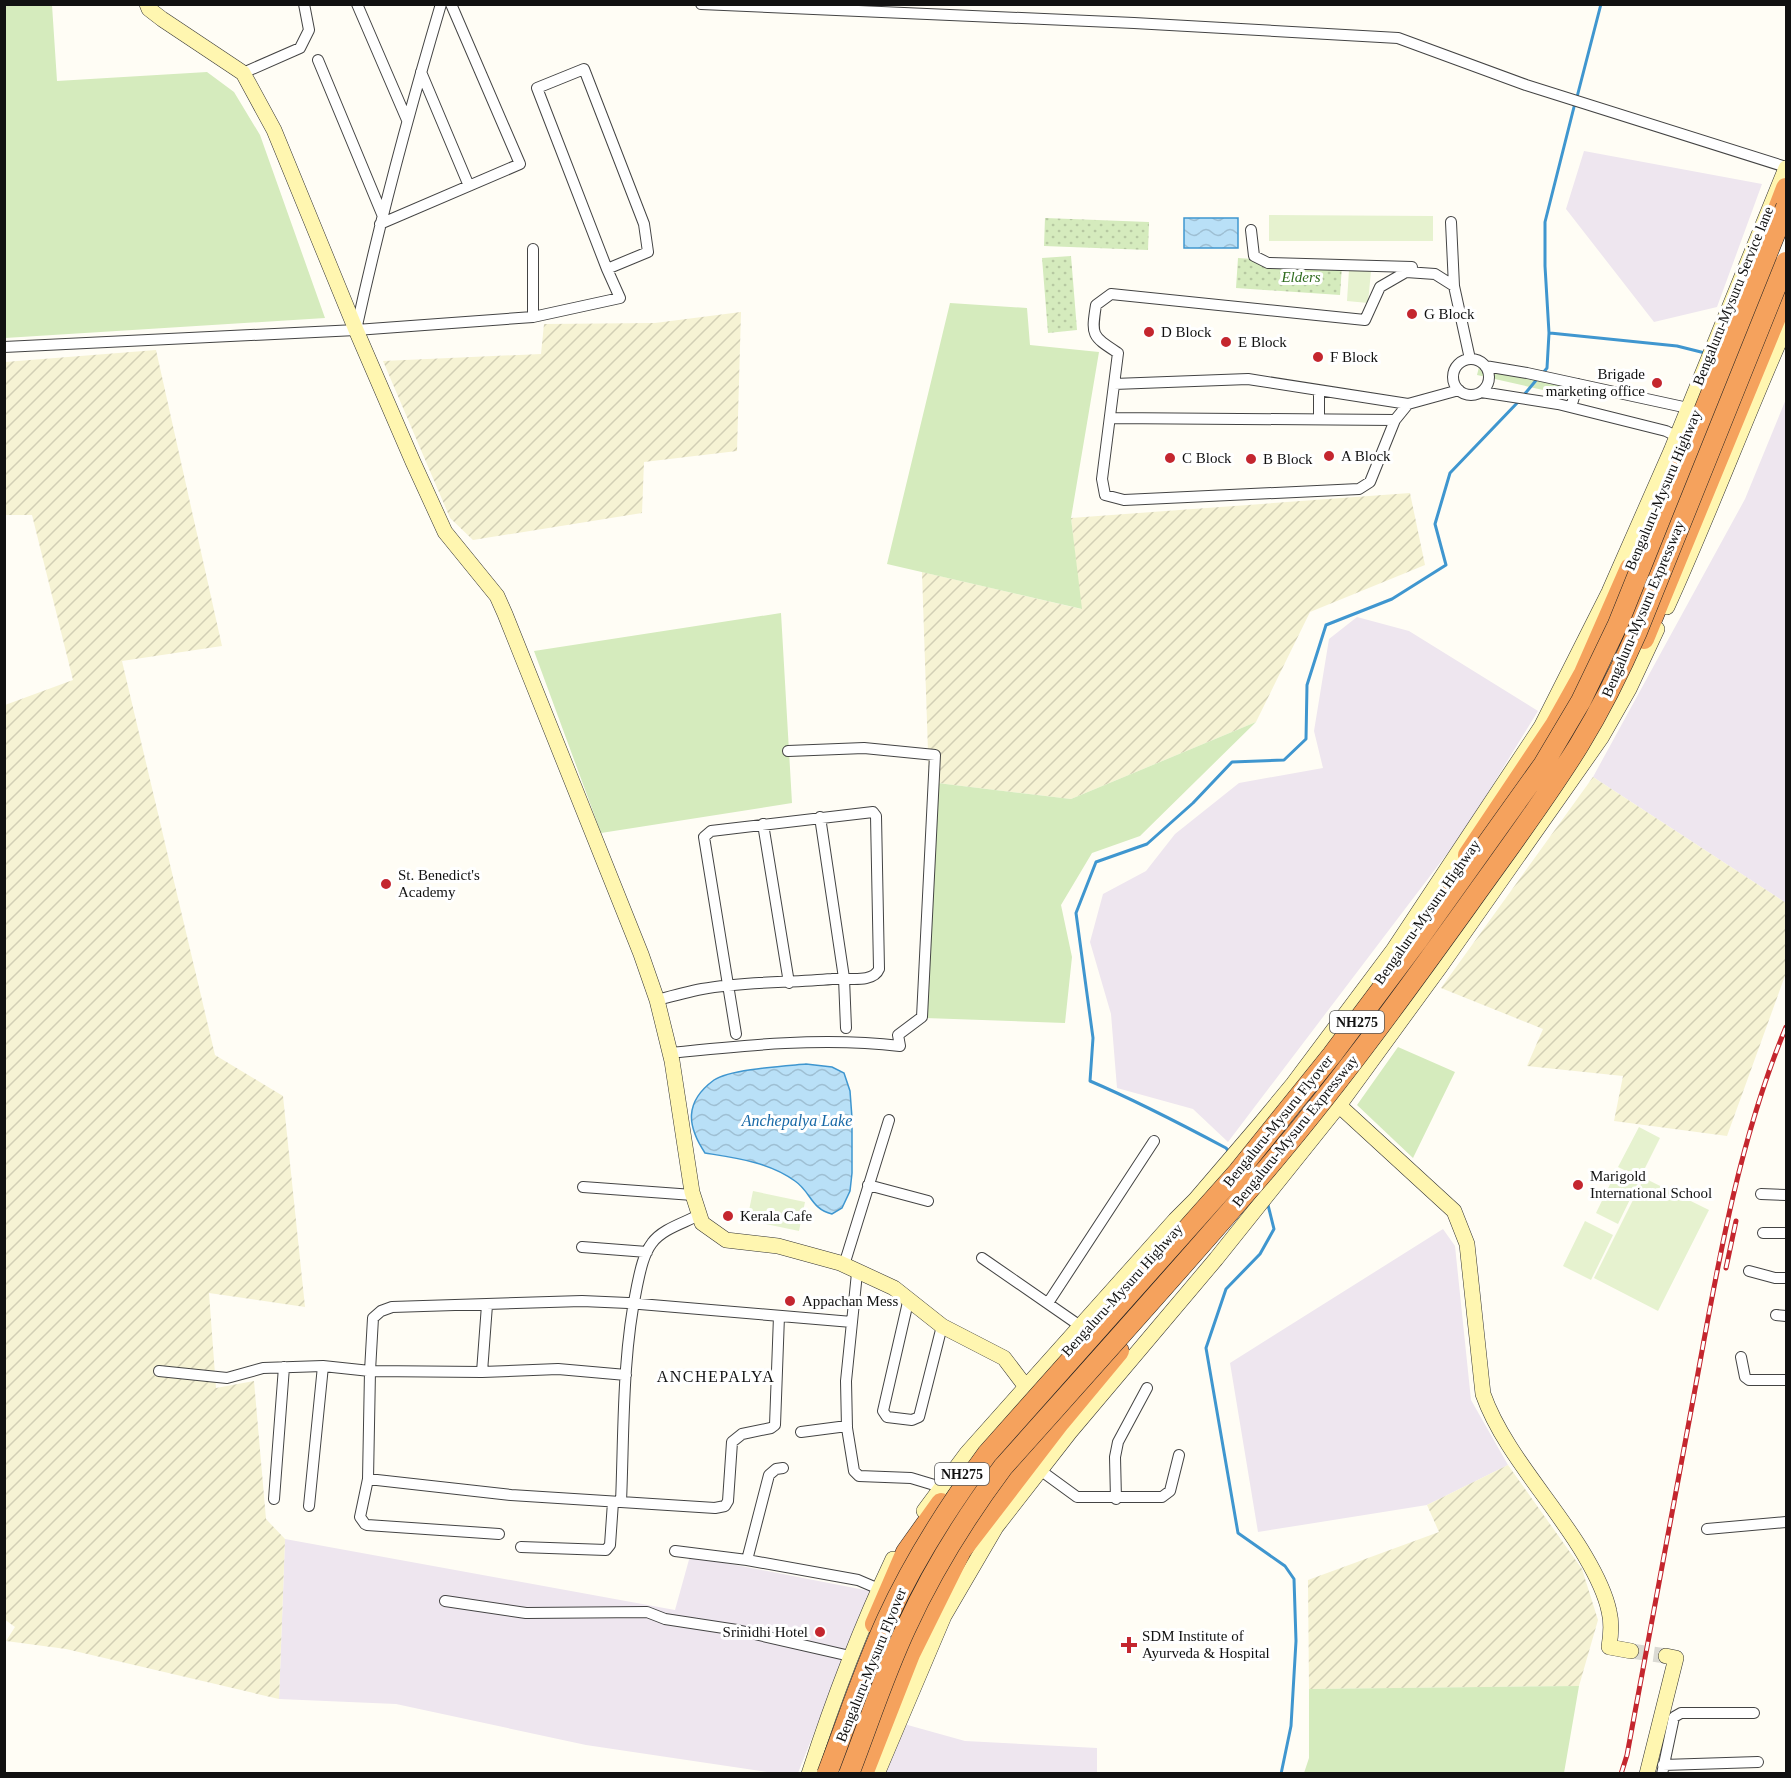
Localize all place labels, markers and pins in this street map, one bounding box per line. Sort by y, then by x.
place label: G Block [1424,306,1475,322]
marker: G Block [1405,307,1419,321]
place label: D Block [1161,324,1212,340]
marker: D Block [1142,325,1156,339]
place label: E Block [1238,334,1287,350]
marker: E Block [1219,335,1233,349]
place label: F Block [1330,349,1378,365]
marker: F Block [1311,350,1325,364]
place label: Brigade marketing office [1546,366,1645,399]
marker: Brigade marketing office [1650,376,1664,390]
place label: A Block [1341,448,1391,464]
marker: A Block [1322,449,1336,463]
place label: C Block [1182,450,1232,466]
marker: C Block [1163,451,1177,465]
place label: B Block [1263,451,1313,467]
marker: B Block [1244,452,1258,466]
place label: St. Benedict's Academy [398,867,480,900]
marker: St. Benedict's Academy [379,877,393,891]
place label: Marigold International School [1590,1168,1712,1201]
marker: Marigold International School [1571,1178,1585,1192]
place label: Kerala Cafe [740,1208,812,1224]
marker: Kerala Cafe [721,1209,735,1223]
place label: Appachan Mess [802,1293,898,1309]
marker: Appachan Mess [783,1294,797,1308]
place label: Srinidhi Hotel [723,1624,808,1640]
marker: Srinidhi Hotel [813,1625,827,1639]
place label: SDM Institute of Ayurveda & Hospital [1142,1628,1270,1661]
marker: SDM Institute of Ayurveda & Hospital [1120,1636,1138,1654]

